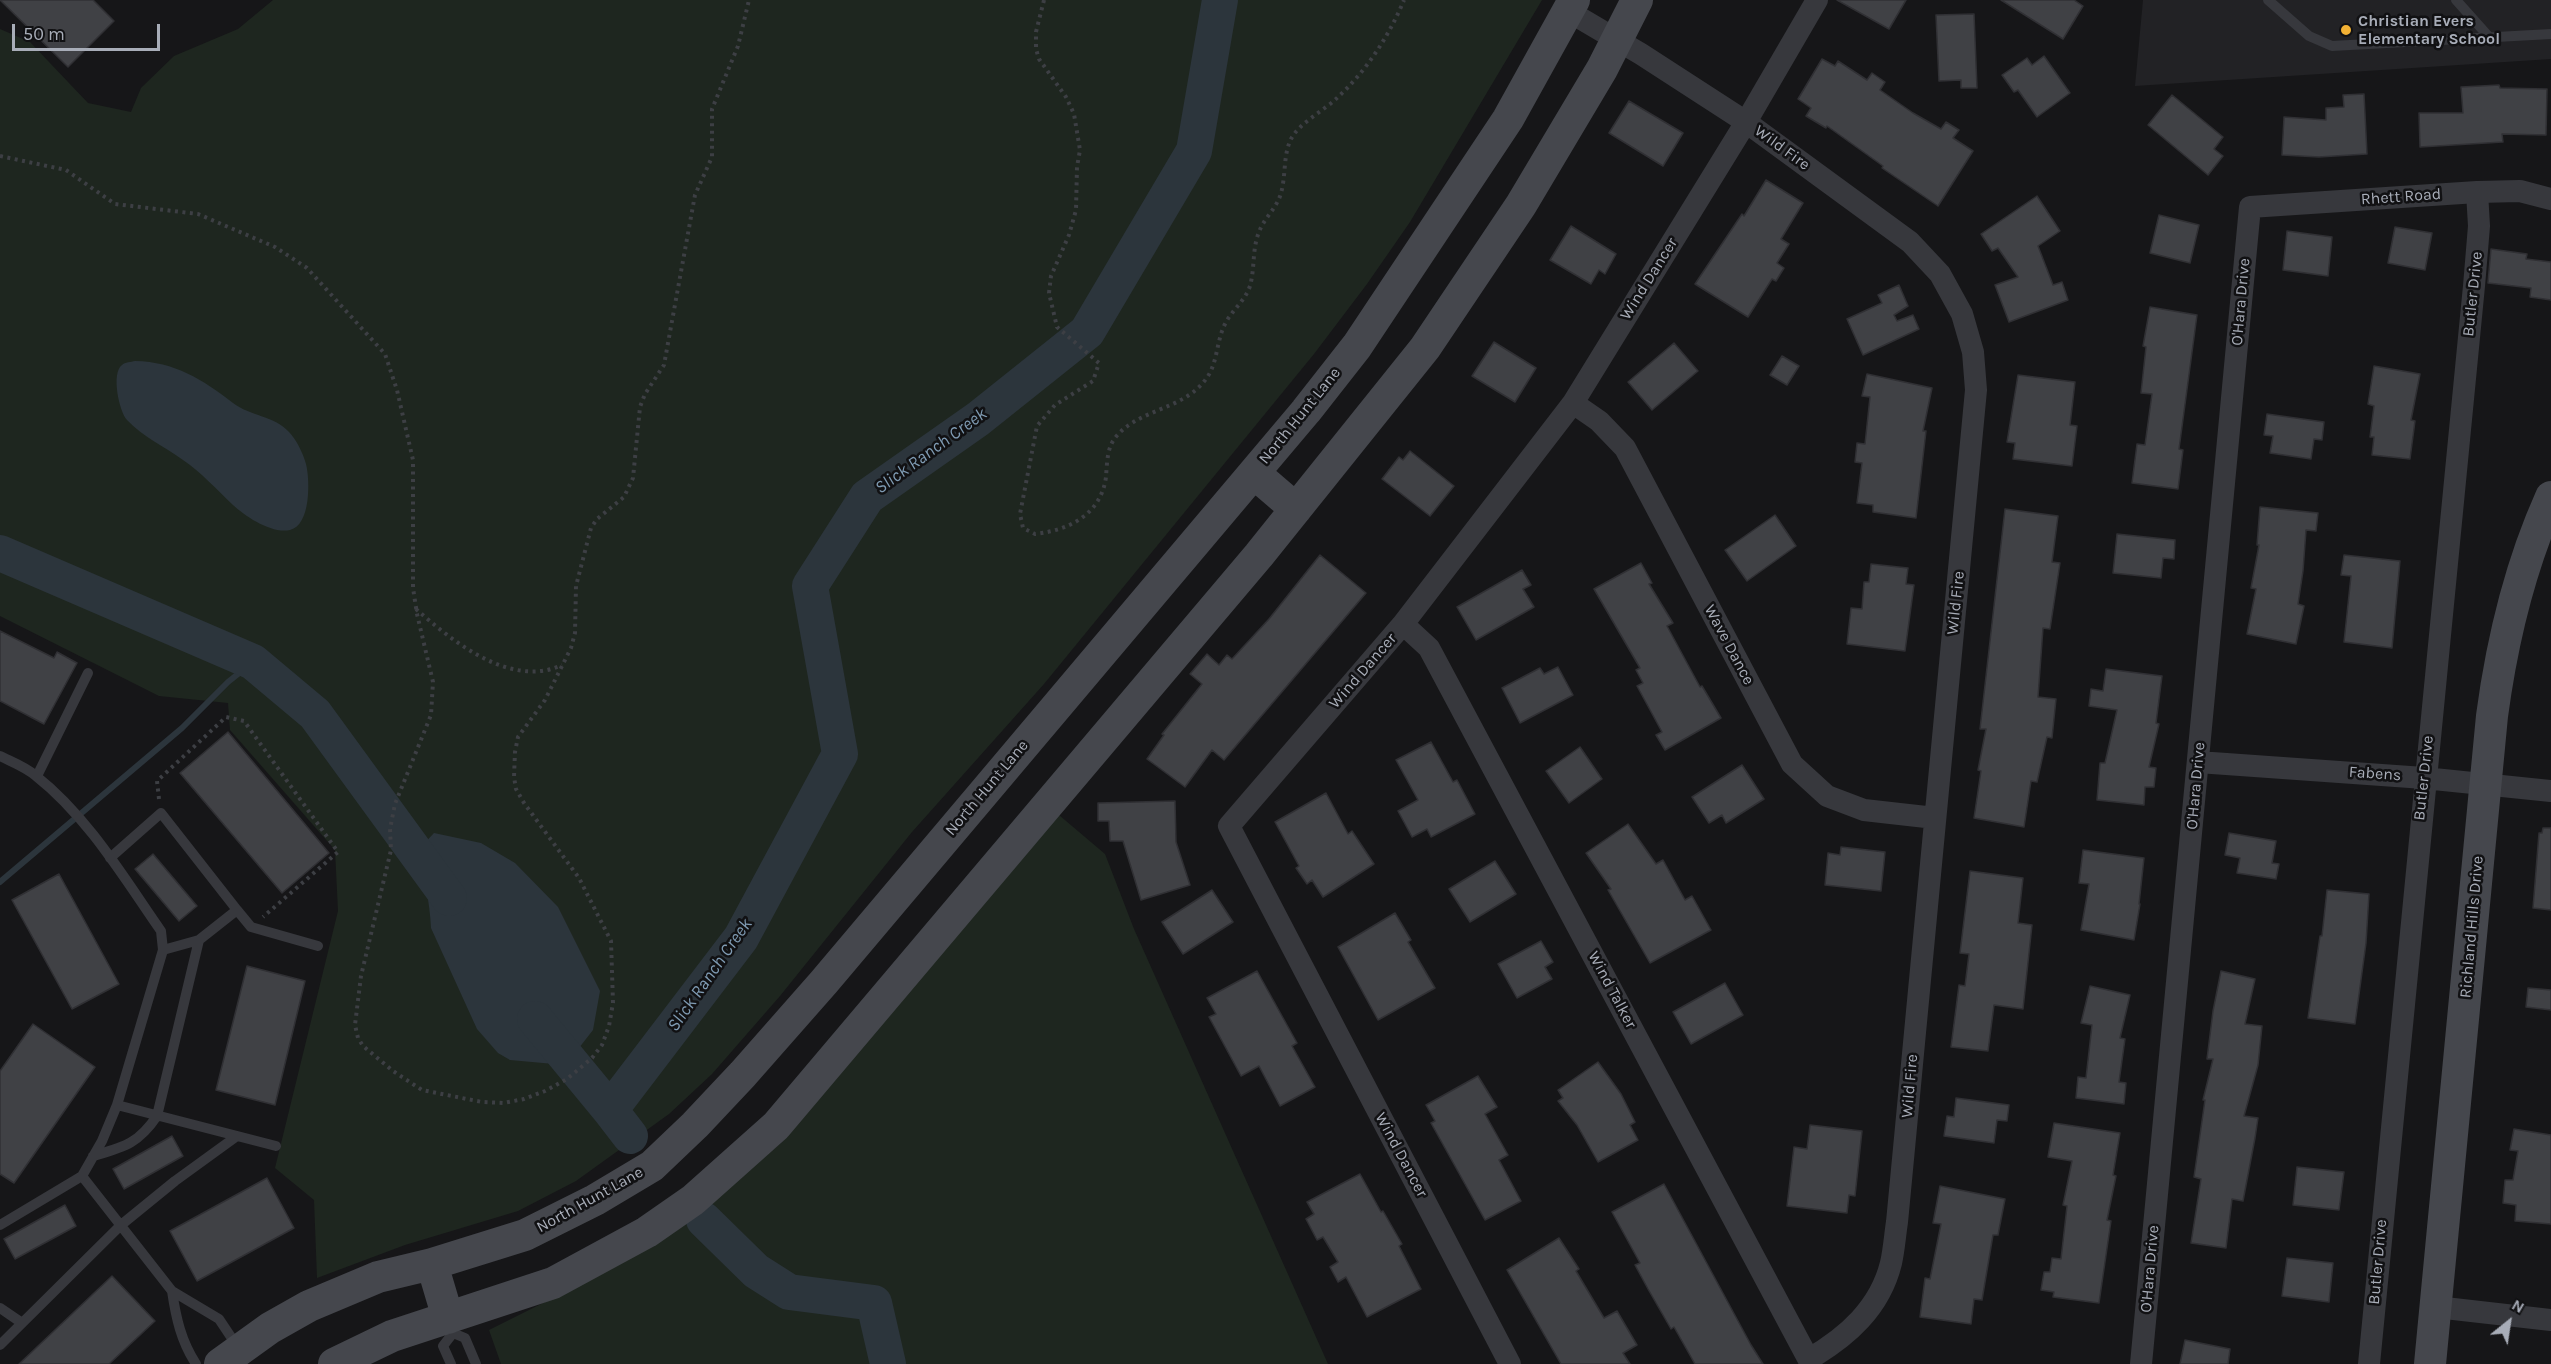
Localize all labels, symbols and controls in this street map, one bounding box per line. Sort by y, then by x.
place label: Christian Evers Elementary School [2358,11,2500,49]
scale bar [15,12,164,50]
text: 50 m [23,23,65,45]
marker: Christian Evers Elementary School [2339,23,2353,37]
street label: Wild Fire [1750,121,1814,175]
street label: Rhett Road [2360,185,2442,209]
street label: Wind Dancer [1616,234,1682,324]
street label: Butler Drive [2459,251,2487,337]
street label: O'Hara Drive [2228,257,2254,347]
street label: North Hunt Lane [1255,364,1345,468]
water label: Slick Ranch Creek [871,403,991,499]
street label: Wild Fire [1943,570,1969,636]
street label: Wave Dance [1700,602,1758,688]
street label: Wind Dancer [1325,629,1401,713]
street label: Butler Drive [2410,735,2438,821]
street label: North Hunt Lane [941,736,1033,840]
street label: O'Hara Drive [2183,741,2209,831]
street label: Fabens [2348,763,2402,785]
street label: Richland Hills Drive [2456,855,2488,999]
water label: Slick Ranch Creek [663,914,757,1036]
street label: Wind Talker [1584,948,1640,1032]
street label: Wild Fire [1898,1053,1922,1119]
street label: Wind Dancer [1371,1109,1431,1201]
street label: North Hunt Lane [533,1163,647,1237]
street label: Butler Drive [2365,1219,2391,1305]
street label: O'Hara Drive [2137,1224,2163,1314]
north arrow [2479,1292,2539,1352]
text: N [2509,1295,2528,1317]

